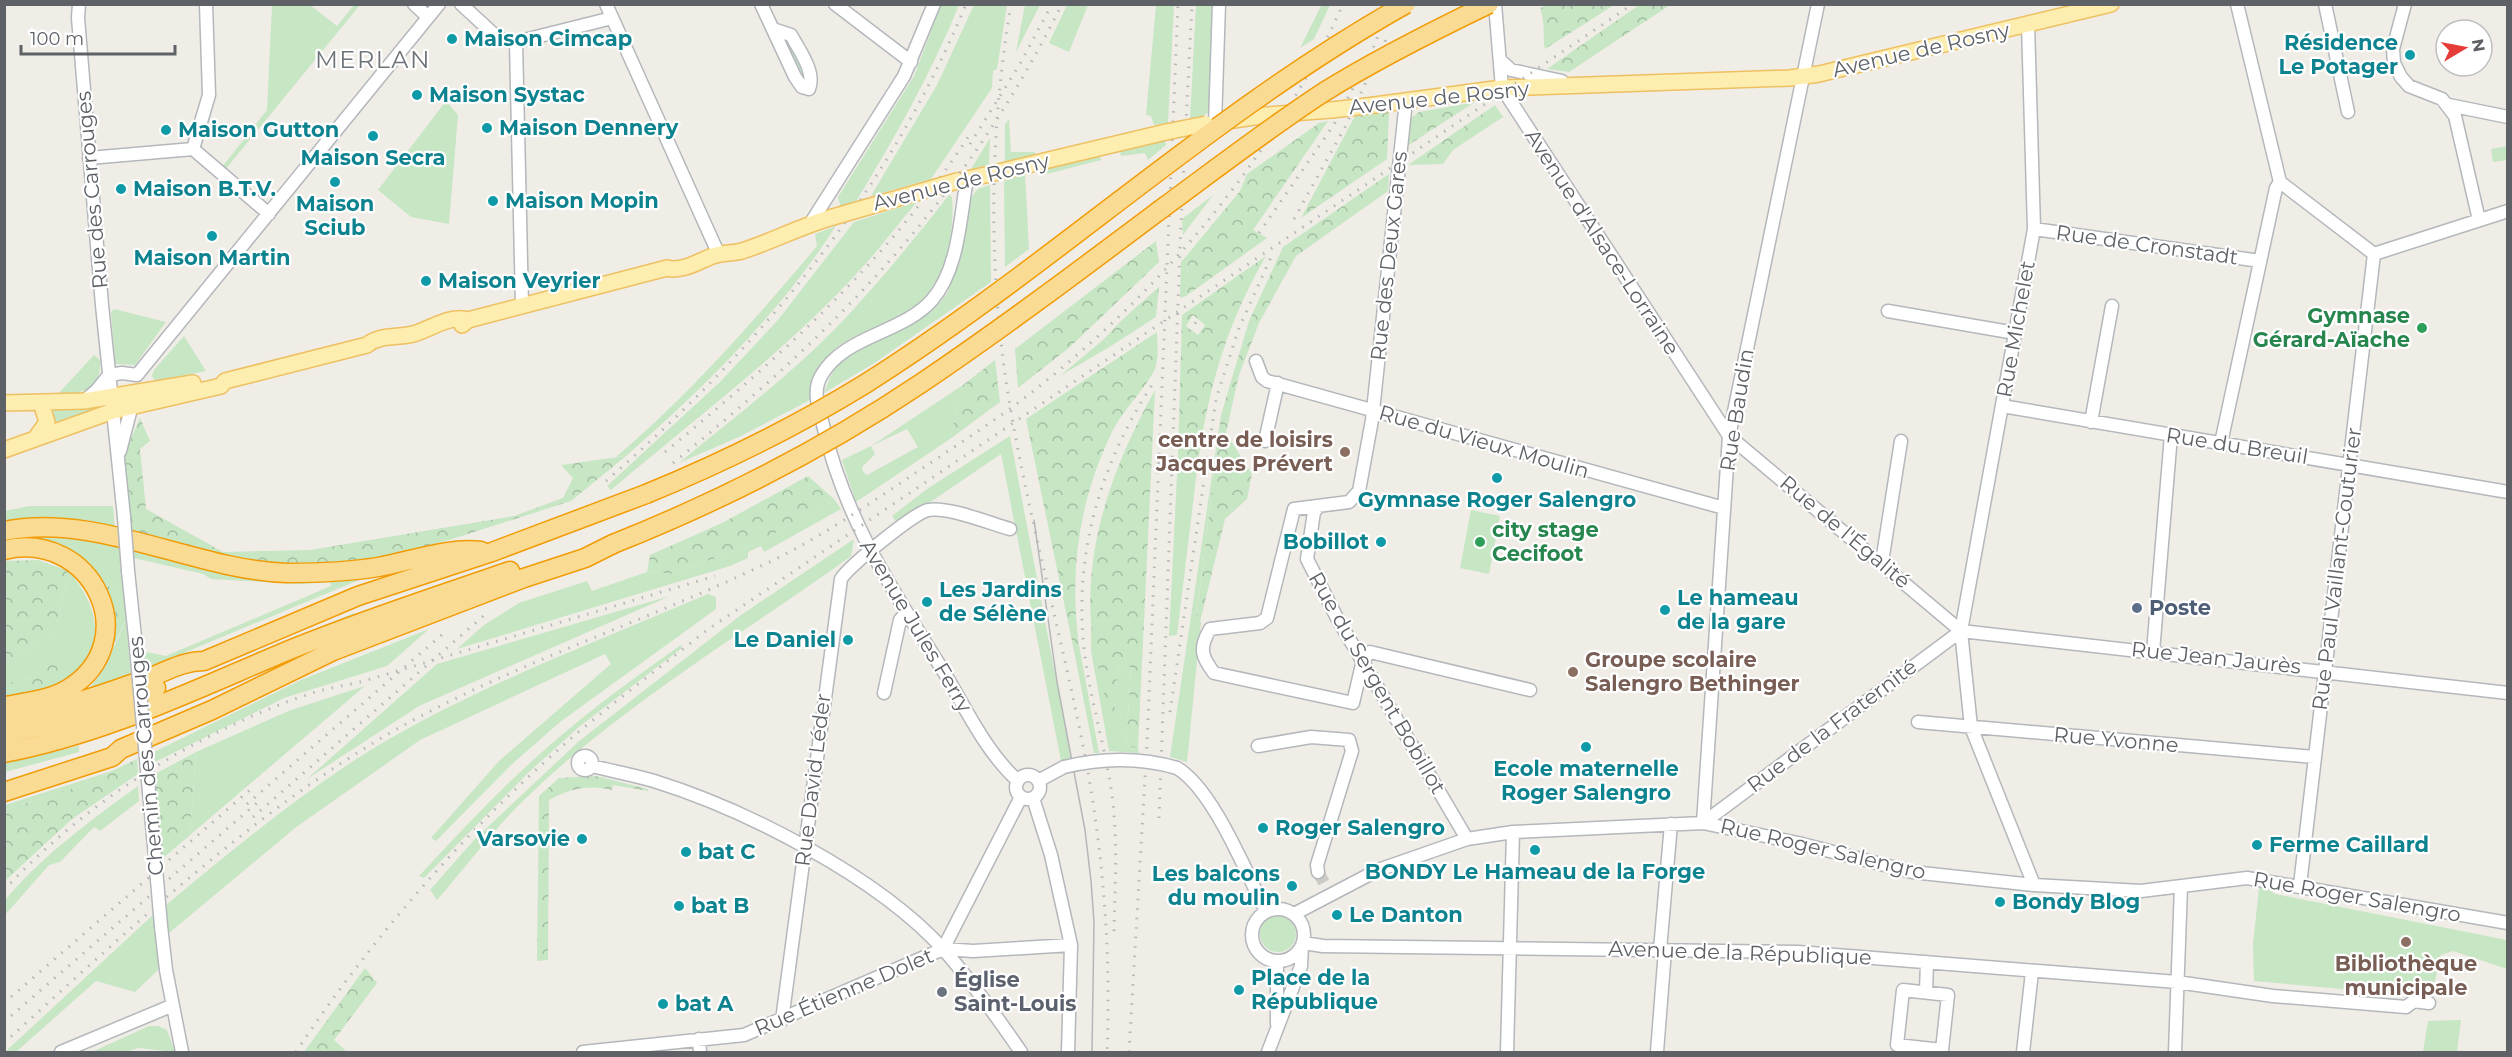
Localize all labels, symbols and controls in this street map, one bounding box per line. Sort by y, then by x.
street label: Avenue de Rosny [1830,17,2012,82]
scale bar [21,18,176,56]
north arrow [2434,18,2494,78]
place label: Maison Cimcap [464,26,632,51]
text: 100 m [30,28,84,50]
place label: Résidence Le Potager [2279,30,2398,79]
marker: Maison Cimcap [445,32,459,46]
text: N [2468,37,2489,54]
district label: MERLAN [315,45,431,74]
marker: Résidence Le Potager [2403,48,2417,62]
street label: Avenue de Rosny [1348,76,1531,119]
place label: Maison Systac [429,82,585,107]
marker: Maison Systac [410,88,424,102]
street label: Rue des Carrouges [70,90,113,290]
place label: Maison Dennery [499,115,679,140]
place label: Maison Gutton [178,117,339,142]
marker: Maison Dennery [480,121,494,135]
marker: Maison Gutton [159,123,173,137]
street label: Avenue d'Alsace-Lorraine [1520,124,1685,359]
marker: Maison Secra [366,129,380,143]
place label: Maison Secra [301,145,445,170]
street label: Avenue de Rosny [870,147,1052,216]
street label: Rue des Deux Gares [1365,150,1412,362]
marker: Maison Sciub [328,175,342,189]
place label: Maison B.T.V. [133,176,276,201]
marker: Maison B.T.V. [114,182,128,196]
place label: Maison Mopin [505,188,659,213]
place label: Maison Sciub [296,191,374,240]
marker: Maison Mopin [486,194,500,208]
street label: Rue de Cronstadt [2054,219,2240,270]
marker: Maison Martin [205,229,219,243]
place label: Maison Martin [133,245,291,270]
street label: Rue Michelet [1991,258,2040,399]
place label: Maison Veyrier [438,268,601,293]
marker: Maison Veyrier [419,274,433,288]
place label: Gymnase Gérard-Aïache [2253,303,2410,352]
marker: Gymnase Gérard-Aïache [2415,321,2429,335]
street label: Rue Baudin [1714,347,1759,473]
street label: Rue du Vieux Moulin [1376,400,1592,484]
street label: Rue du Breuil [2164,422,2310,469]
street label: Rue Paul Vaillant-Couturier [2307,426,2366,712]
place label: centre de loisirs Jacques Prévert [1155,427,1333,476]
marker: centre de loisirs Jacques Prévert [1338,445,1352,459]
street label: Rue de l'Égalité [1775,470,1916,593]
marker: Gymnase Roger Salengro [1490,471,1504,485]
place label: Gymnase Roger Salengro [1358,487,1637,512]
place label: city stage Cecifoot [1492,517,1599,566]
place label: Bobillot [1283,529,1369,554]
street label: Avenue Jules Ferry [855,535,978,717]
marker: Bobillot [1374,535,1388,549]
marker: city stage Cecifoot [1473,535,1487,549]
street label: Rue du Sergent Bobillot [1304,567,1451,798]
place label: Les Jardins de Sélène [939,577,1062,626]
place label: Le hameau de la gare [1677,585,1799,634]
marker: Les Jardins de Sélène [920,595,934,609]
place label: Poste [2149,595,2211,620]
marker: Poste [2130,601,2144,615]
marker: Le hameau de la gare [1658,603,1672,617]
place label: Le Daniel [733,627,836,652]
marker: Le Daniel [841,633,855,647]
street label: Chemin des Carrouges [123,635,168,877]
street label: Rue Jean Jaurès [2130,636,2302,679]
place label: Groupe scolaire Salengro Bethinger [1585,647,1800,696]
street label: Rue de la Fraternité [1742,654,1921,798]
marker: Groupe scolaire Salengro Bethinger [1566,665,1580,679]
street label: Rue David Léder [789,692,836,868]
street label: Rue Yvonne [2053,722,2180,757]
marker: Ecole maternelle Roger Salengro [1579,740,1593,754]
place label: Ecole maternelle Roger Salengro [1493,756,1679,805]
street label: Rue Roger Salengro [1718,813,1928,884]
place label: Roger Salengro [1275,815,1445,840]
marker: Roger Salengro [1256,821,1270,835]
place label: Varsovie [476,826,570,851]
marker: Varsovie [575,832,589,846]
place label: Ferme Caillard [2269,832,2429,857]
marker: Ferme Caillard [2250,838,2264,852]
place label: bat C [698,839,756,864]
marker: BONDY Le Hameau de la Forge [1528,843,1542,857]
marker: bat C [679,845,693,859]
place label: BONDY Le Hameau de la Forge [1365,859,1705,884]
place label: Les balcons du moulin [1152,861,1280,910]
street label: Rue Roger Salengro [2251,866,2463,927]
marker: Les balcons du moulin [1285,879,1299,893]
place label: Bondy Blog [2012,889,2140,914]
place label: bat B [691,893,749,918]
marker: Bondy Blog [1993,895,2007,909]
marker: bat B [672,899,686,913]
place label: Le Danton [1349,902,1463,927]
marker: Le Danton [1330,908,1344,922]
street label: Avenue de la République [1608,935,1872,970]
marker: Bibliothèque municipale [2399,935,2413,949]
street label: Rue Étienne Dolet [751,943,937,1041]
place label: Bibliothèque municipale [2335,951,2477,1000]
place label: Place de la République [1251,965,1378,1014]
place label: Église Saint-Louis [954,967,1076,1016]
marker: Place de la République [1232,983,1246,997]
marker: Église Saint-Louis [935,985,949,999]
place label: bat A [675,991,734,1016]
marker: bat A [656,997,670,1011]

